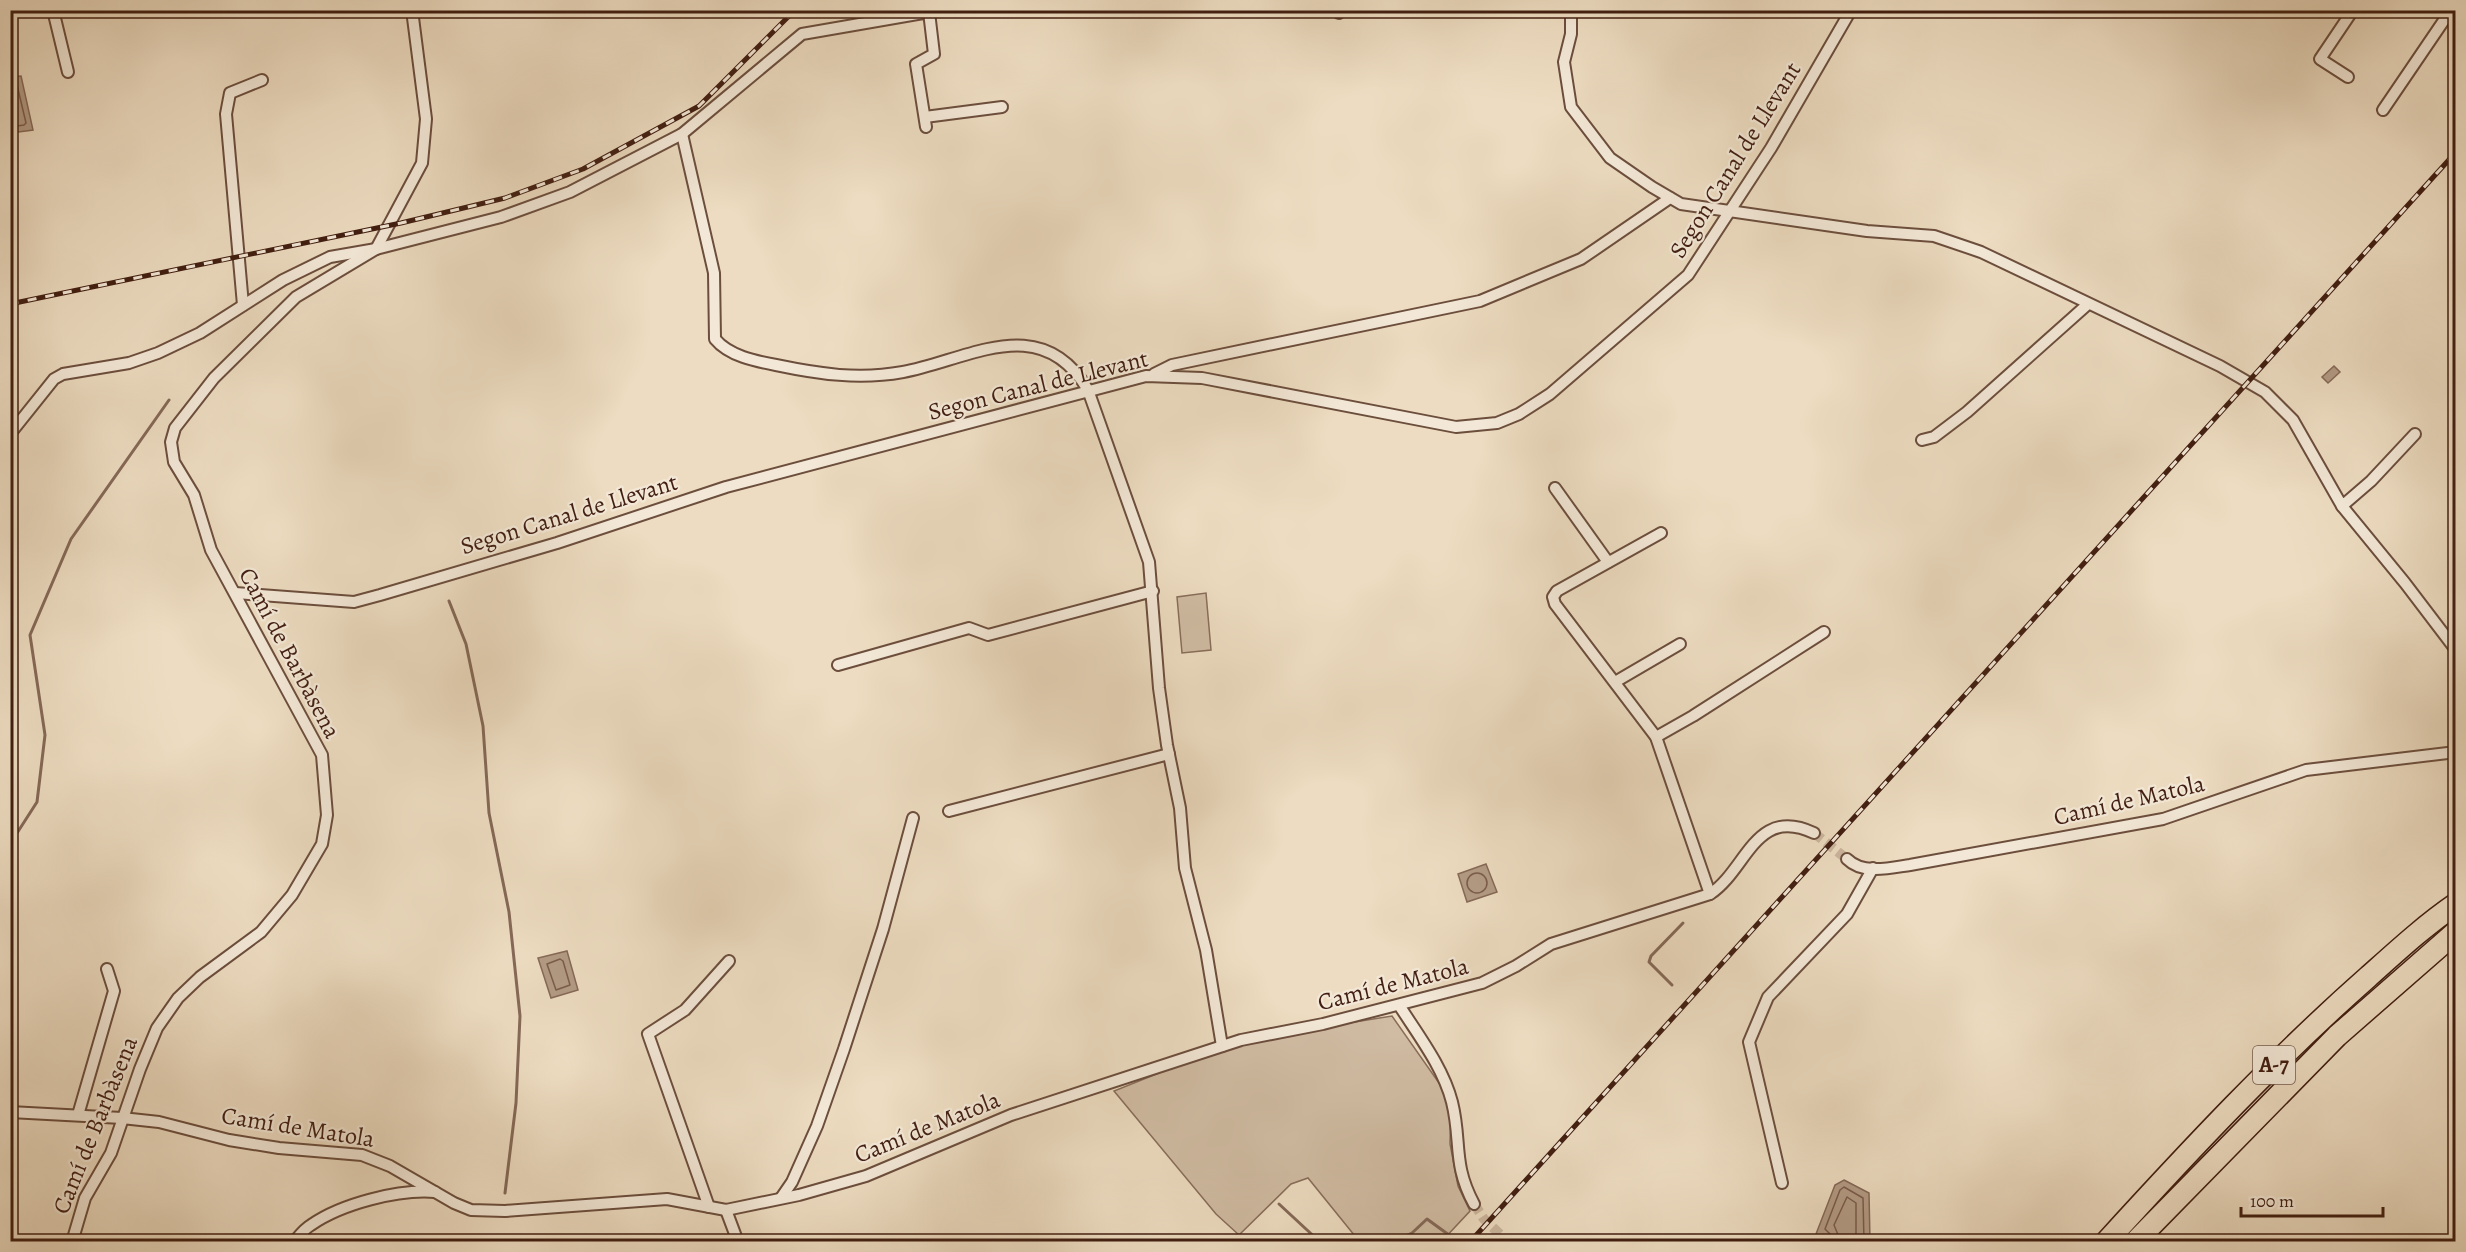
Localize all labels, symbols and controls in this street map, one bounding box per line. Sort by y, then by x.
street label: Segon Canal de Llevant [1662,56,1808,264]
street label: Segon Canal de Llevant [925,342,1151,428]
street label: Segon Canal de Llevant [456,466,682,562]
street label: Camí de Barbàsena [232,562,349,745]
street label: Camí de Matola [2050,767,2209,833]
street label: Camí de Matola [1314,950,1473,1018]
street label: Camí de Barbàsena [45,1031,146,1219]
road number: A-7 [2253,1046,2295,1084]
street label: Camí de Matola [849,1083,1005,1171]
street label: Camí de Matola [219,1099,377,1155]
scale bar [2241,1180,2384,1218]
text: 100 m [2250,1189,2294,1213]

